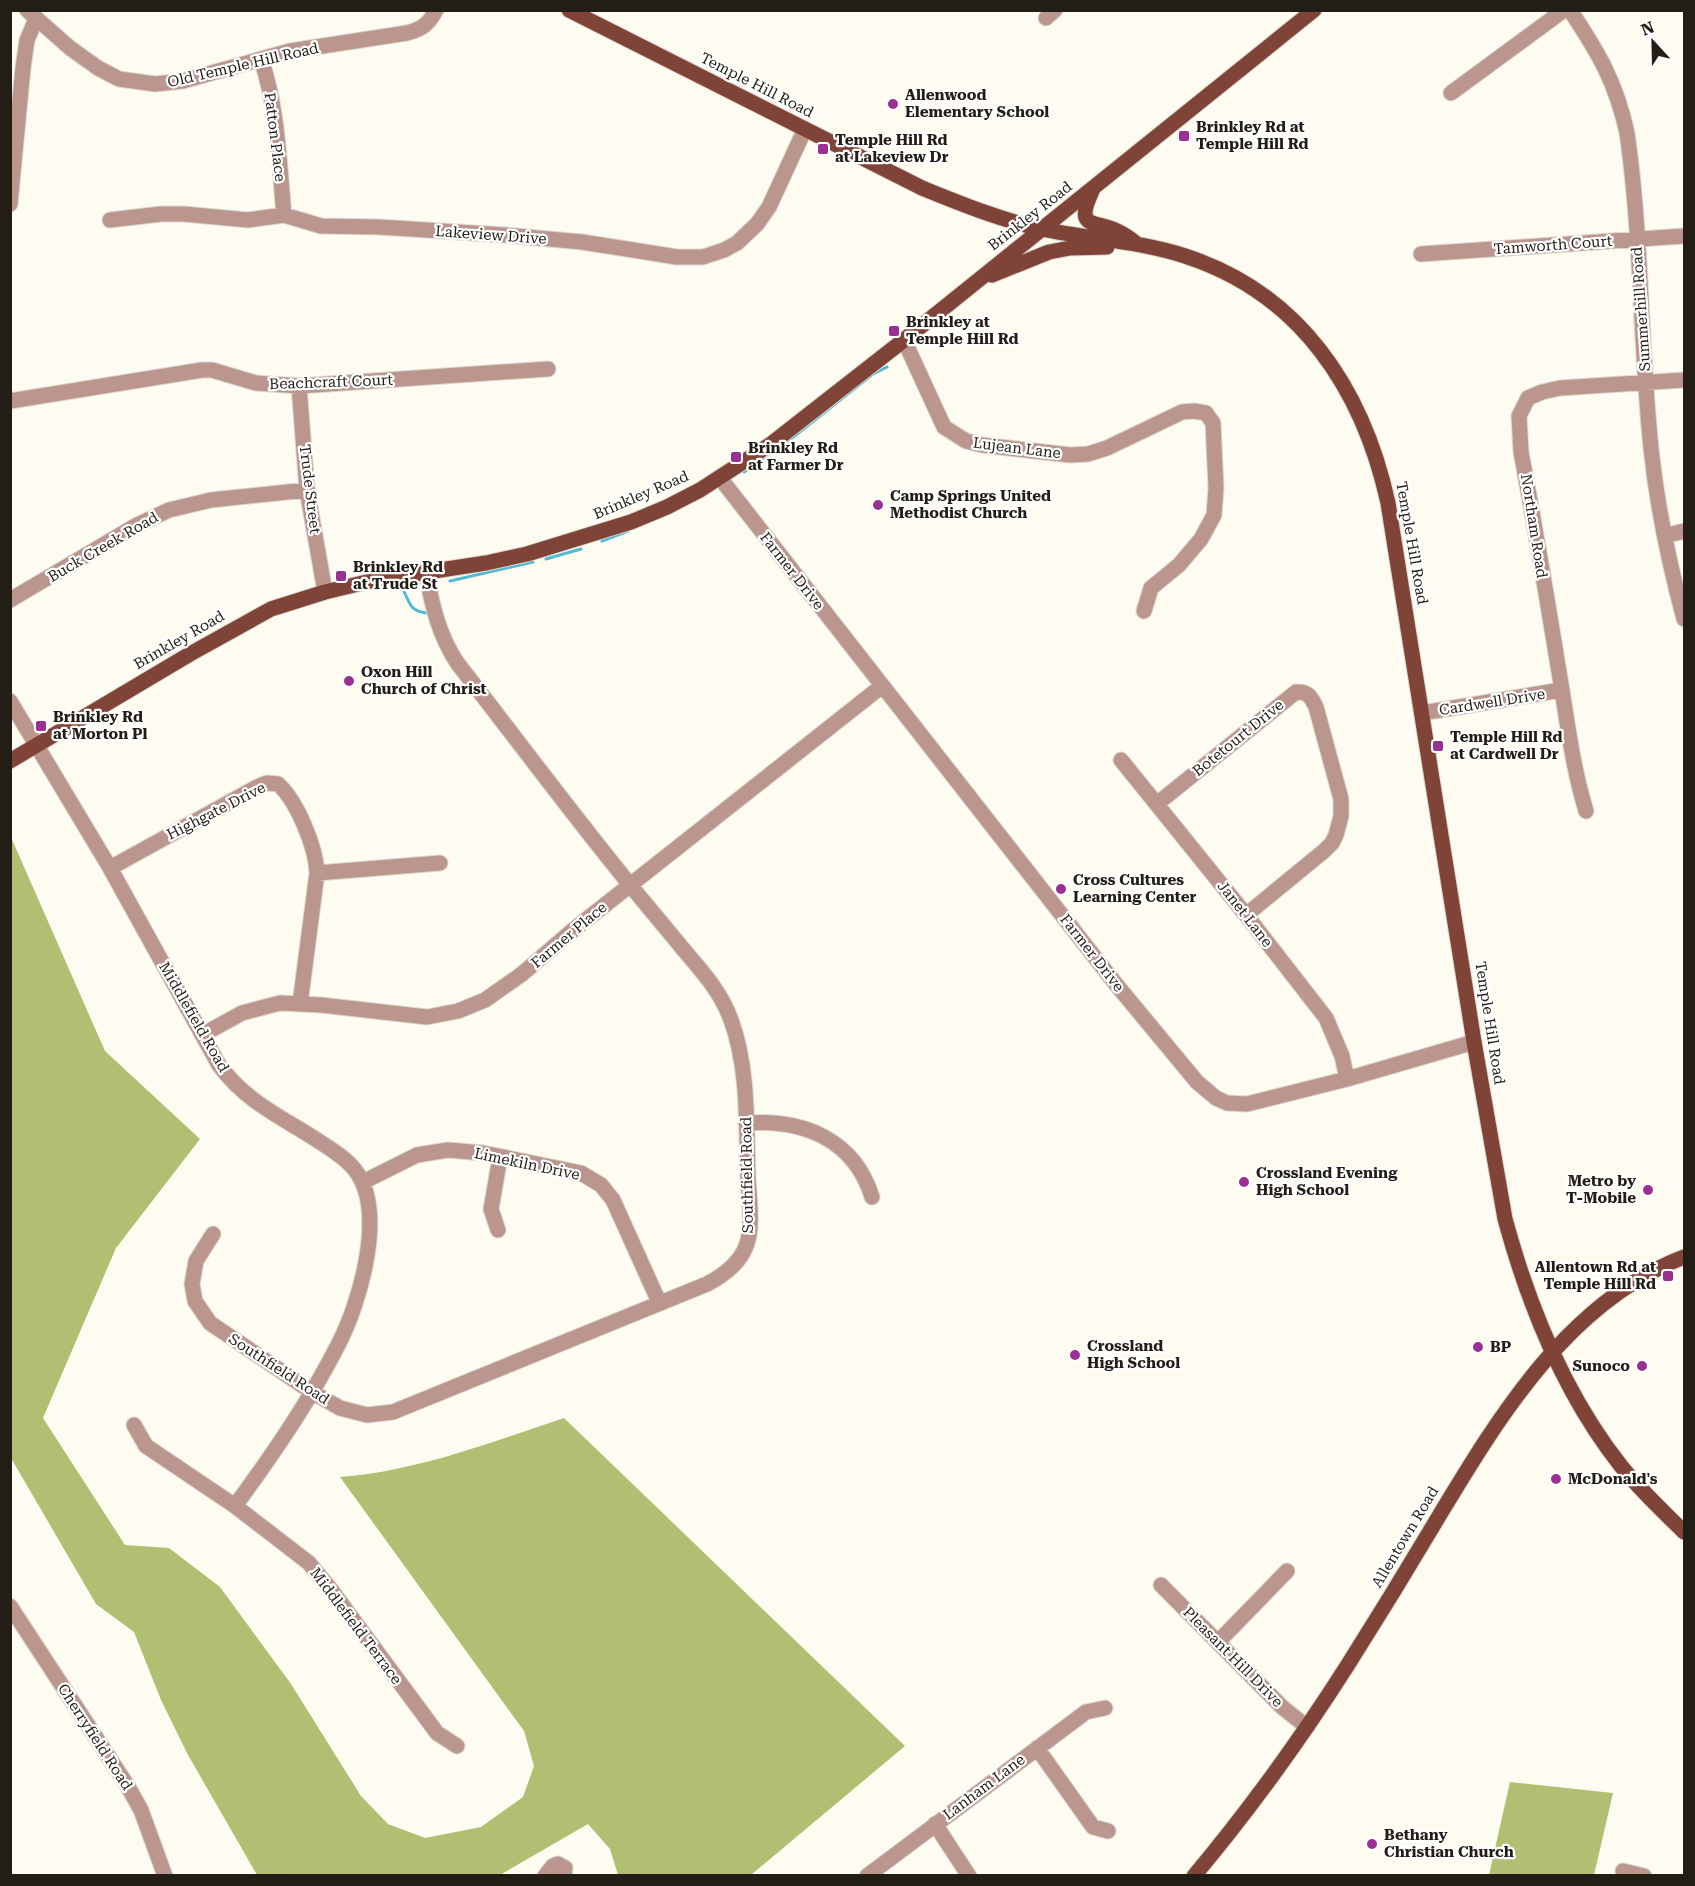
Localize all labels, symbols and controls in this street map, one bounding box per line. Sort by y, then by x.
north arrow [1623,12,1683,72]
text: N [1638,17,1657,40]
street label: Old Temple Hill Road [166,39,321,91]
street label: Temple Hill Road [697,49,817,121]
place label: Allenwood Elementary School [905,86,1049,121]
street label: Patton Place [261,91,289,183]
marker: Allenwood Elementary School [886,97,900,111]
place label: Brinkley Rd at Temple Hill Rd [1196,118,1309,153]
marker: Brinkley Rd at Temple Hill Rd [1177,129,1191,143]
place label: Temple Hill Rd at Lakeview Dr [835,131,949,166]
marker: Temple Hill Rd at Lakeview Dr [816,142,830,156]
street label: Brinkley Road [984,177,1076,254]
street label: Lakeview Drive [435,222,547,248]
street label: Tamworth Court [1493,232,1613,258]
street label: Summerhill Road [1628,246,1654,372]
place label: Brinkley at Temple Hill Rd [906,313,1019,348]
marker: Brinkley at Temple Hill Rd [887,324,901,338]
street label: Beachcraft Court [269,371,394,393]
street label: Lujean Lane [972,434,1062,462]
place label: Brinkley Rd at Farmer Dr [748,439,844,474]
street label: Trude Street [296,443,324,535]
marker: Brinkley Rd at Farmer Dr [729,450,743,464]
street label: Brinkley Road [591,467,692,523]
street label: Northam Road [1517,473,1551,580]
street label: Temple Hill Road [1392,480,1432,606]
place label: Camp Springs United Methodist Church [890,487,1051,522]
marker: Camp Springs United Methodist Church [871,498,885,512]
street label: Buck Creek Road [45,508,162,586]
street label: Farmer Drive [756,529,828,613]
place label: Brinkley Rd at Trude St [353,558,443,593]
marker: Brinkley Rd at Trude St [334,569,348,583]
street label: Brinkley Road [130,607,228,673]
place label: Oxon Hill Church of Christ [361,663,487,698]
marker: Oxon Hill Church of Christ [342,674,356,688]
street label: Cardwell Drive [1438,685,1546,719]
street label: Botetourt Drive [1189,696,1287,780]
place label: Brinkley Rd at Morton Pl [53,708,148,743]
marker: Brinkley Rd at Morton Pl [34,719,48,733]
place label: Temple Hill Rd at Cardwell Dr [1450,728,1563,763]
marker: Temple Hill Rd at Cardwell Dr [1431,739,1445,753]
street label: Highgate Drive [164,778,268,844]
place label: Cross Cultures Learning Center [1073,871,1196,906]
street label: Janet Lane [1214,877,1276,951]
marker: Cross Cultures Learning Center [1054,882,1068,896]
street label: Farmer Place [528,898,610,972]
street label: Farmer Drive [1056,911,1128,995]
street label: Middlefield Road [155,959,233,1076]
street label: Temple Hill Road [1471,960,1509,1086]
street label: Southfield Road [737,1116,757,1233]
street label: Limekiln Drive [473,1144,581,1184]
place label: Crossland Evening High School [1256,1164,1398,1199]
place label: Metro by T-Mobile [1566,1172,1636,1207]
marker: Crossland Evening High School [1237,1175,1251,1189]
marker: Metro by T-Mobile [1641,1183,1655,1197]
place label: Allentown Rd at Temple Hill Rd [1535,1258,1656,1293]
marker: Allentown Rd at Temple Hill Rd [1661,1269,1675,1283]
street label: Southfield Road [225,1330,333,1408]
place label: Crossland High School [1087,1337,1180,1372]
place label: BP [1490,1338,1512,1356]
marker: BP [1471,1340,1485,1354]
marker: Crossland High School [1068,1348,1082,1362]
place label: Sunoco [1573,1357,1630,1375]
marker: Sunoco [1635,1359,1649,1373]
place label: McDonald's [1568,1470,1658,1488]
marker: McDonald's [1549,1472,1563,1486]
street label: Allentown Road [1368,1483,1443,1591]
street label: Middlefield Terrace [306,1564,406,1688]
street label: Pleasant Hill Drive [1179,1603,1287,1711]
street label: Cherryfield Road [54,1680,136,1794]
street label: Lanham Lane [940,1750,1028,1824]
place label: Bethany Christian Church [1384,1826,1514,1861]
marker: Bethany Christian Church [1365,1837,1379,1851]

